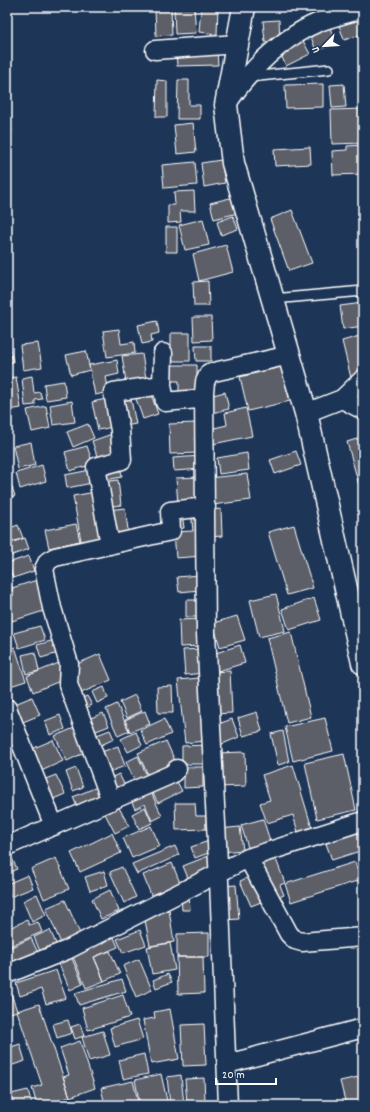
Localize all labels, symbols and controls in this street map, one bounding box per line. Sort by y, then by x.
north arrow [304,26,344,66]
text: U [308,44,325,55]
scale bar [216,1060,276,1086]
text: 20 m [222,1067,245,1084]

